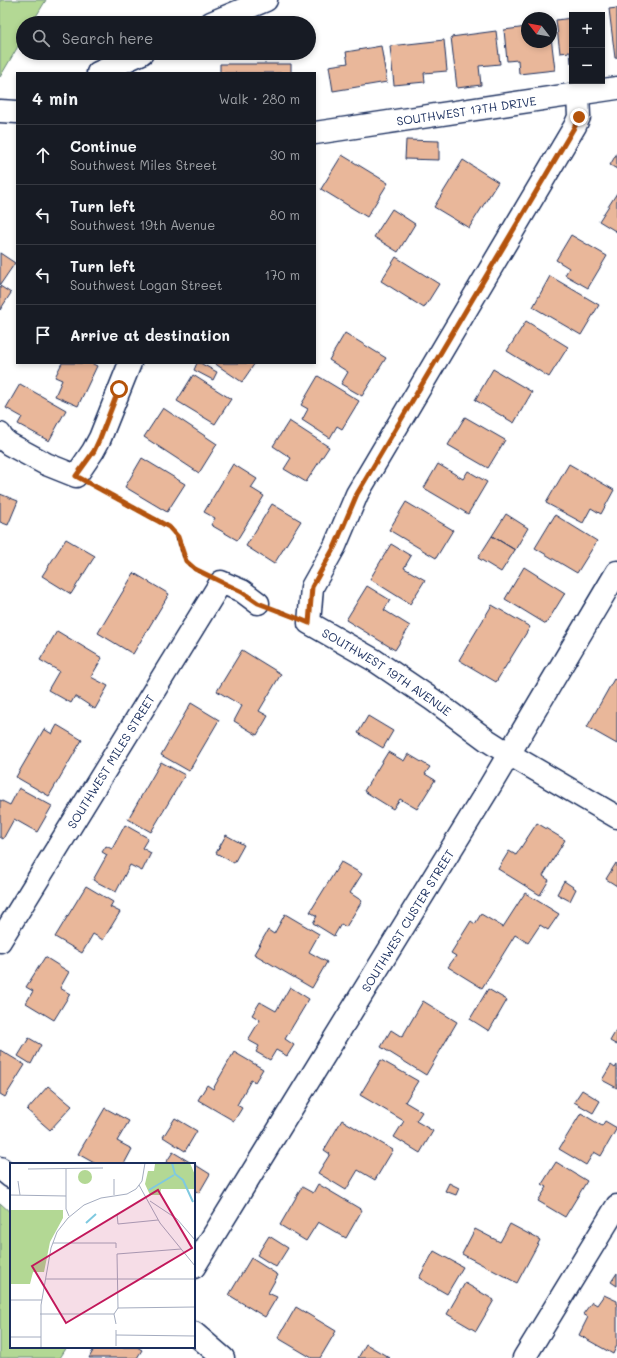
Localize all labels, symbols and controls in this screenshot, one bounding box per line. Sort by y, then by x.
north arrow [521,12,557,48]
map controls [569,12,605,84]
button: + [569,12,605,48]
search box [16,16,316,60]
icon: search [30,27,52,49]
text: Search here [62,28,153,48]
button: − [569,48,605,84]
text: 4 min [32,87,78,109]
text: Walk · 280 m [219,90,300,107]
street label: SOUTHWEST 17TH DRIVE [395,92,537,129]
route end [570,108,588,126]
text: Continue [70,136,137,156]
icon: ahead [32,144,54,166]
text: 30 m [270,146,300,163]
text: Southwest Miles Street [70,156,217,173]
text: Turn left [70,196,135,216]
icon: left [32,204,54,226]
text: 80 m [270,206,300,223]
text: Southwest 19th Avenue [70,216,215,233]
text: Turn left [70,256,135,276]
icon: left [32,264,54,286]
text: 170 m [264,266,300,283]
text: Southwest Logan Street [70,276,222,293]
icon: arrive [32,324,54,346]
text: Arrive at destination [70,325,230,345]
route start [110,380,128,398]
street label: SOUTHWEST 19TH AVENUE [319,624,455,719]
street label: SOUTHWEST MILES STREET [63,691,158,831]
street label: SOUTHWEST CUSTER STREET [357,846,457,995]
inset map [10,1163,195,1348]

